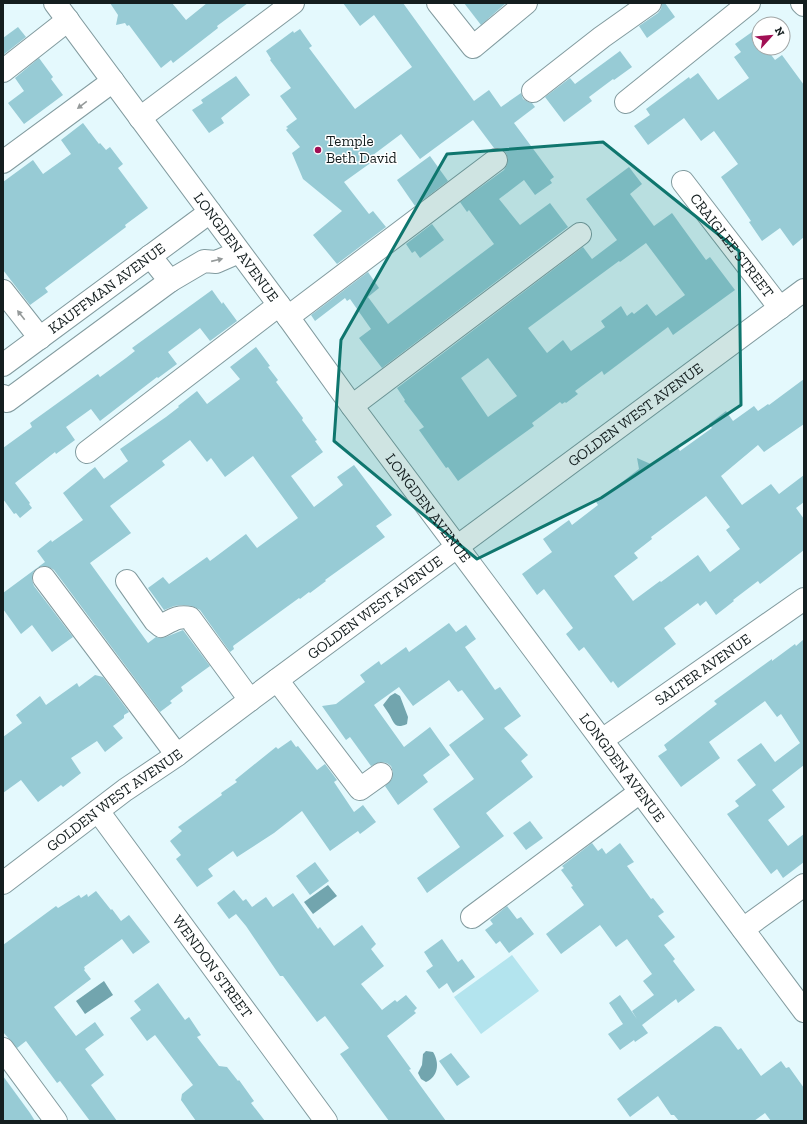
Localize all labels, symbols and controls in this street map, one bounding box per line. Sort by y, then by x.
north arrow [751,16,791,56]
text: N [772,25,787,39]
one-way arrow [77,100,87,108]
place label: Temple Beth David [326,132,398,167]
marker: Temple Beth David [313,145,323,155]
street label: LONGDEN AVENUE [190,189,283,305]
street label: CRAIGLEE STREET [686,190,778,301]
street label: KAUFFMAN AVENUE [45,239,169,338]
one-way arrow [210,257,223,263]
one-way arrow [17,309,26,320]
street label: GOLDEN WEST AVENUE [564,359,707,471]
street label: LONGDEN AVENUE [382,450,475,566]
street label: GOLDEN WEST AVENUE [304,552,446,663]
street label: SALTER AVENUE [651,630,755,709]
street label: LONGDEN AVENUE [576,710,669,826]
street label: GOLDEN WEST AVENUE [43,745,186,855]
street label: WENDON STREET [169,911,256,1021]

